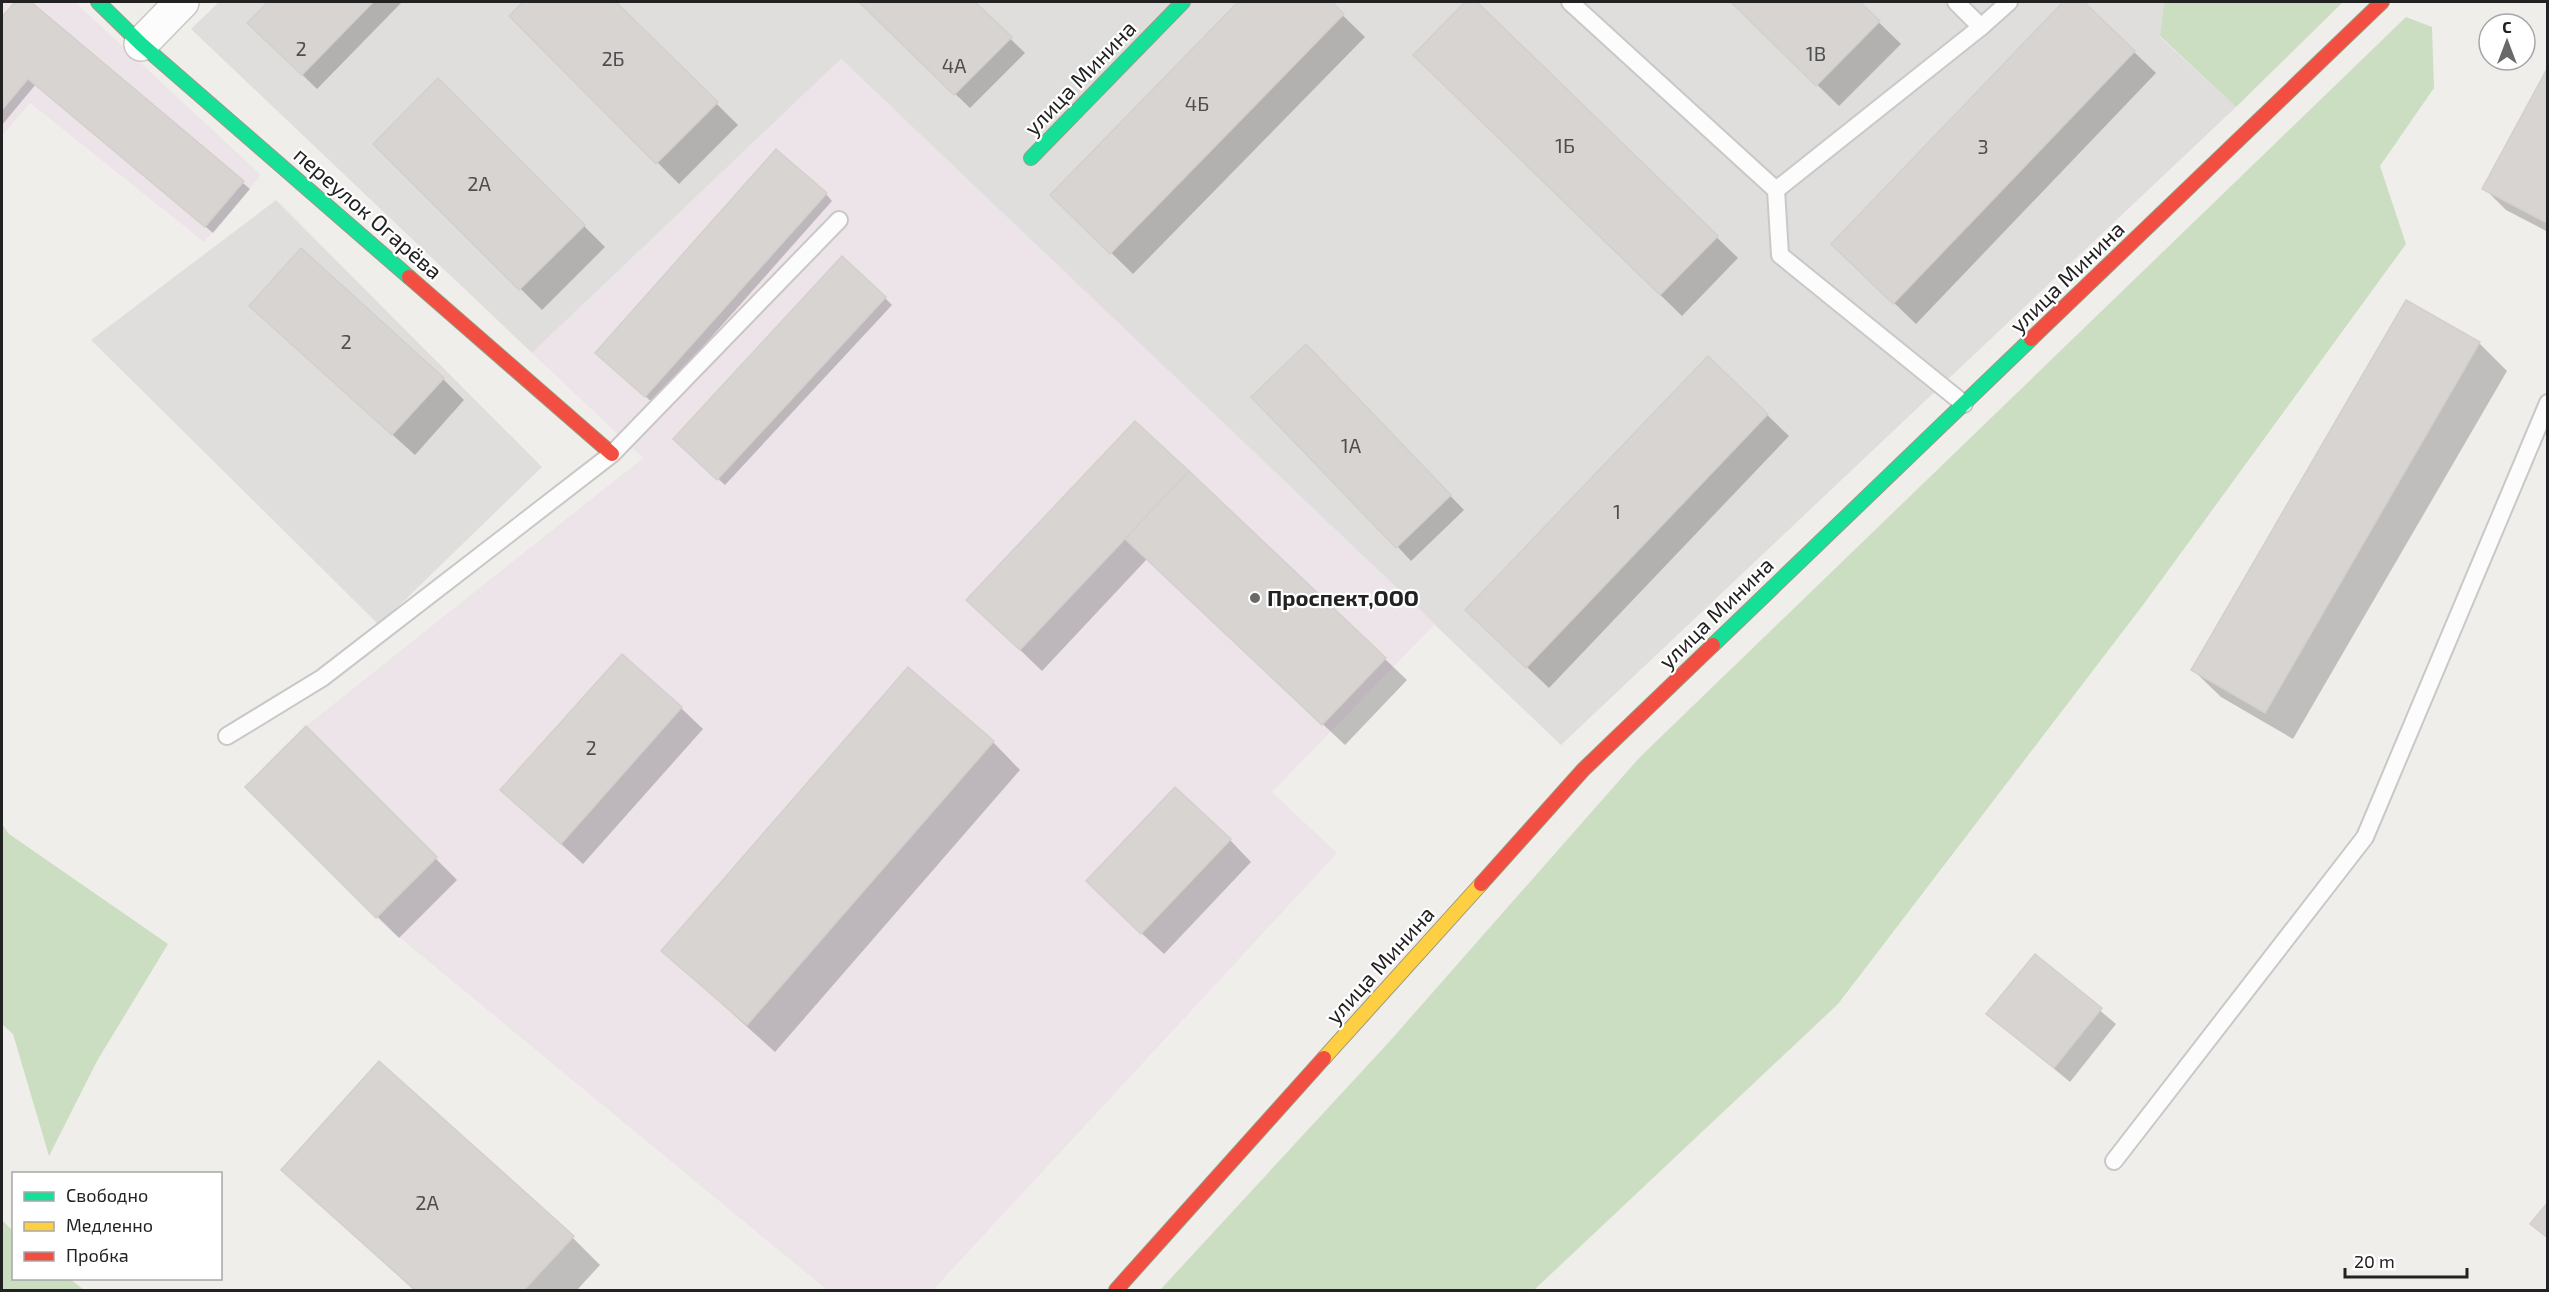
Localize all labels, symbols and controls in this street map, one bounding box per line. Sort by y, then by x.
north arrow [2477,12,2537,72]
street label: улица Минина [1018,15,1141,141]
text: С [2502,17,2512,36]
house number: 2 [295,36,307,60]
house number: 1В [1806,41,1826,65]
house number: 2Б [601,46,625,70]
house number: 4А [942,53,967,77]
house number: 4Б [1185,91,1209,115]
house number: 1Б [1555,133,1575,157]
house number: 3 [1977,134,1989,158]
street label: переулок Огарёва [289,141,448,284]
house number: 2А [467,171,491,195]
street label: улица Минина [2004,215,2130,338]
house number: 2 [340,329,352,353]
house number: 1А [1341,433,1362,457]
house number: 1 [1613,499,1621,523]
street label: улица Минина [1653,551,1779,674]
place label: Проспект,ООО [1267,584,1419,610]
marker: Проспект,ООО [1248,591,1262,605]
house number: 2 [585,735,597,759]
street label: улица Минина [1320,900,1440,1029]
legend [12,1172,222,1280]
text: Свободно [66,1184,148,1206]
house number: 2А [415,1190,439,1214]
text: Медленно [66,1214,153,1236]
scale bar [2345,1241,2466,1279]
text: Пробка [66,1244,129,1266]
text: 20 m [2354,1250,2395,1272]

